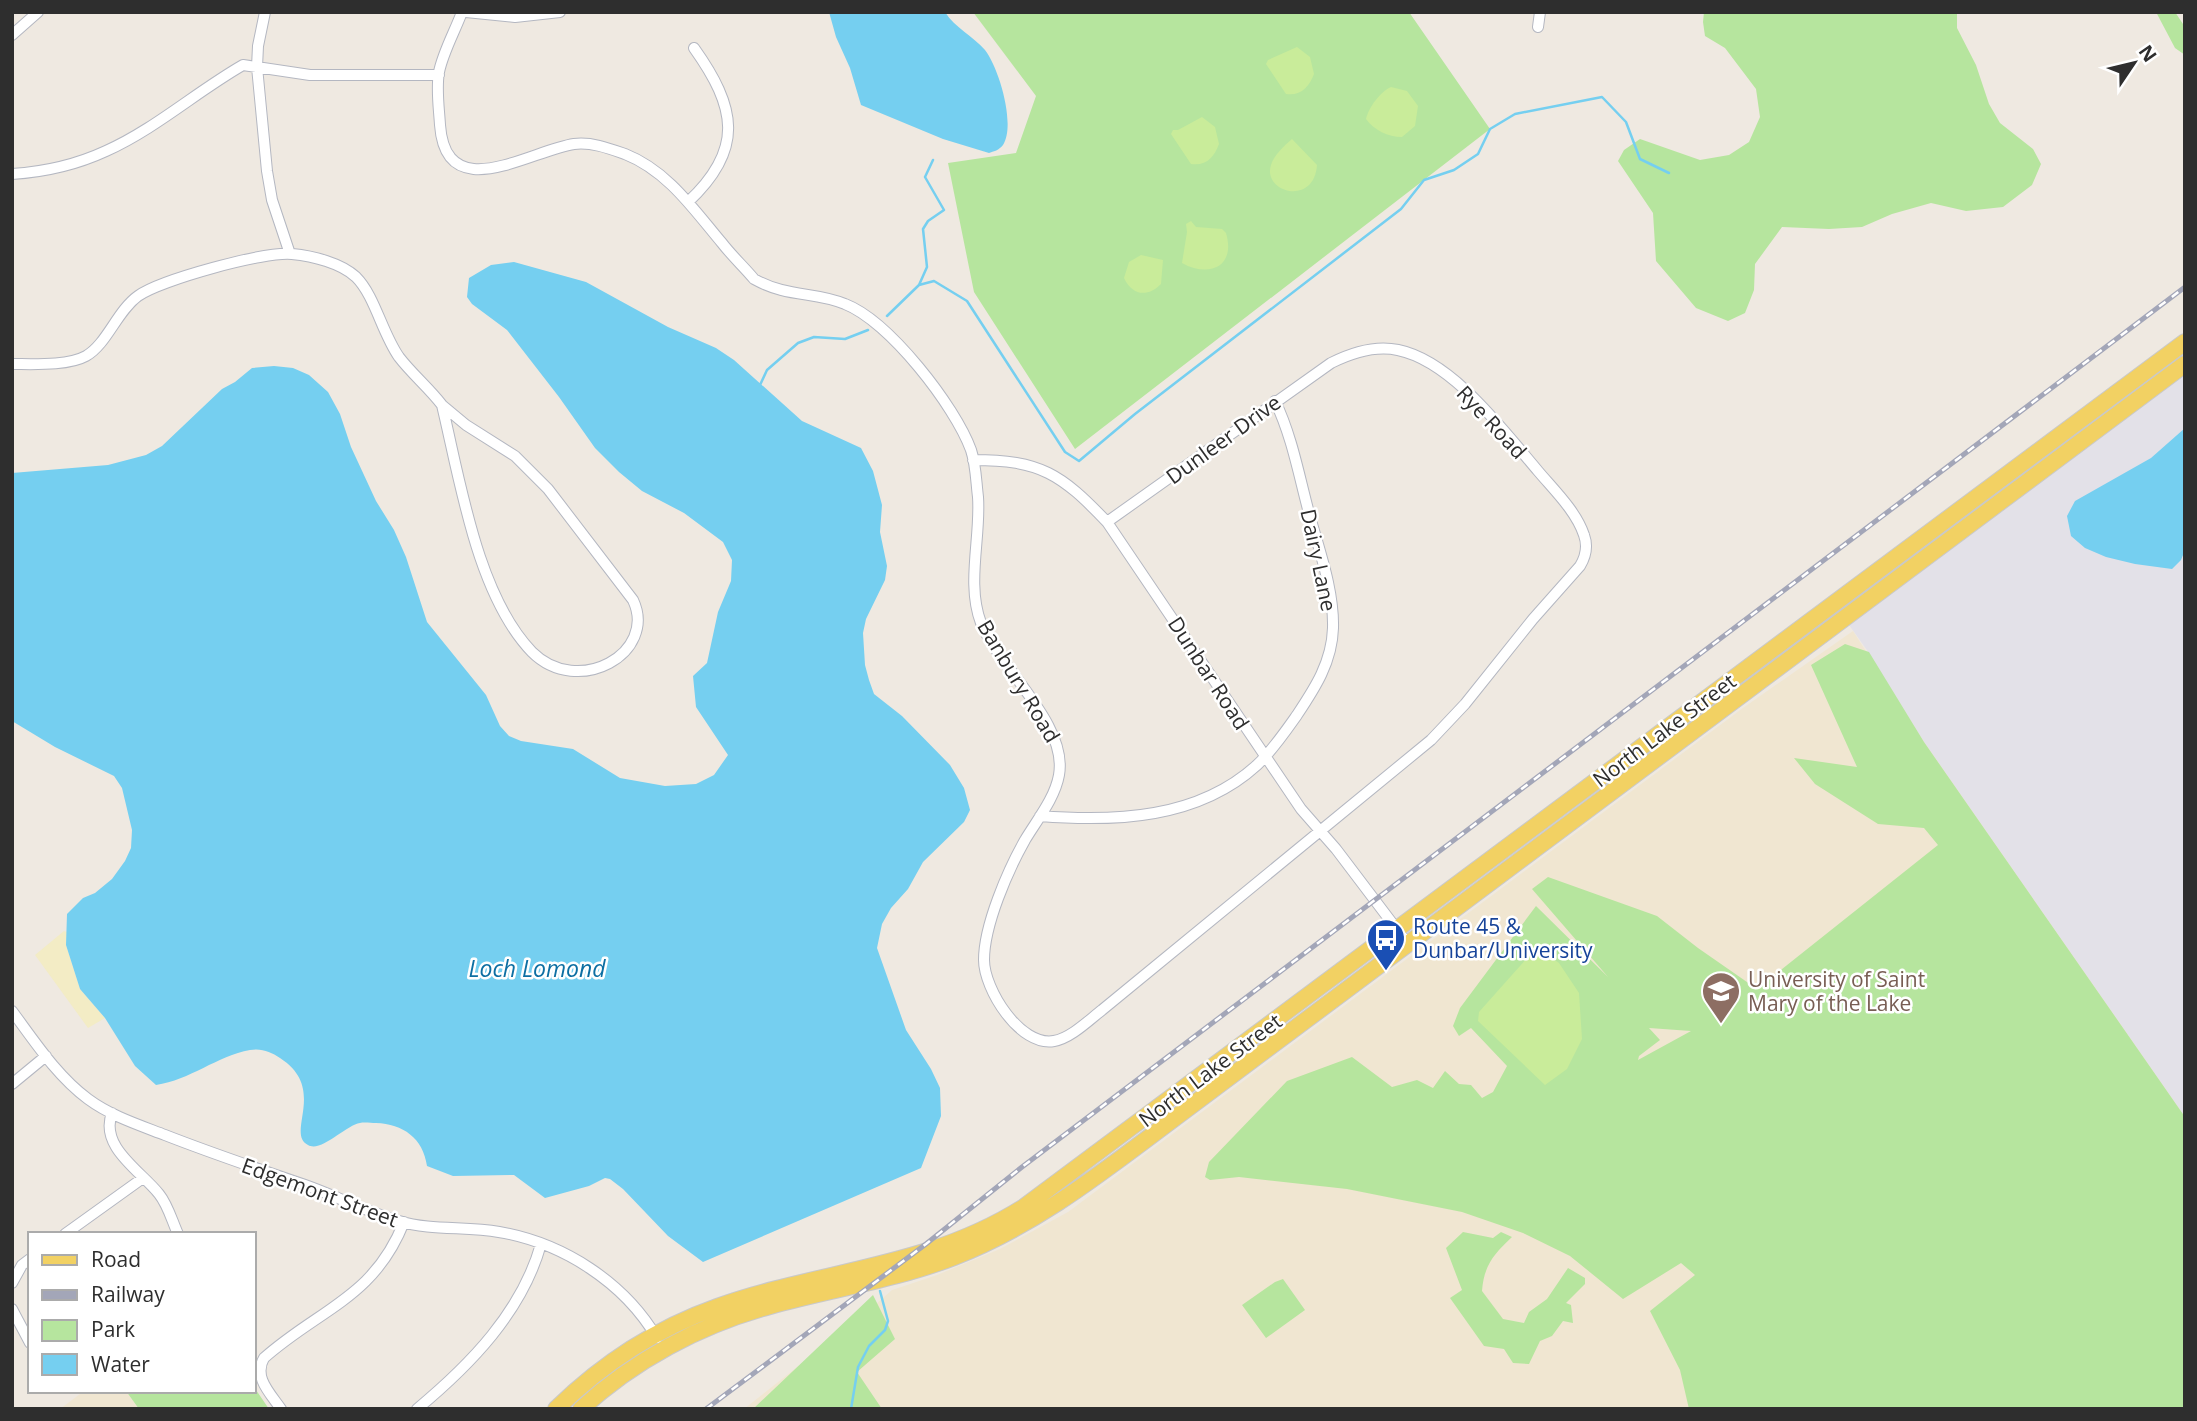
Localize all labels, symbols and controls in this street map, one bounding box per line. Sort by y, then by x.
north arrow [2099,28,2169,98]
text: N [2133,39,2163,67]
street label: Rye Road [1451,379,1533,465]
street label: Dunleer Drive [1160,388,1286,490]
street label: Dairy Lane [1294,506,1344,614]
street label: Dunbar Road [1162,611,1256,735]
street label: Banbury Road [971,614,1067,748]
street label: North Lake Street [1587,667,1741,793]
place label: Route 45 & Dunbar/University [1413,912,1593,964]
bus stop icon: Route 45 & Dunbar/University [1365,917,1407,972]
water label: Loch Lomond [468,952,606,984]
place label: University of Saint Mary of the Lake [1748,965,1925,1017]
school or university icon: University of Saint Mary of the Lake [1700,970,1742,1025]
street label: North Lake Street [1133,1007,1287,1133]
street label: Edgemont Street [238,1151,402,1233]
legend [28,1232,256,1393]
text: Road [91,1245,141,1273]
text: Railway [91,1280,165,1308]
text: Park [91,1315,135,1343]
text: Water [91,1350,150,1378]

